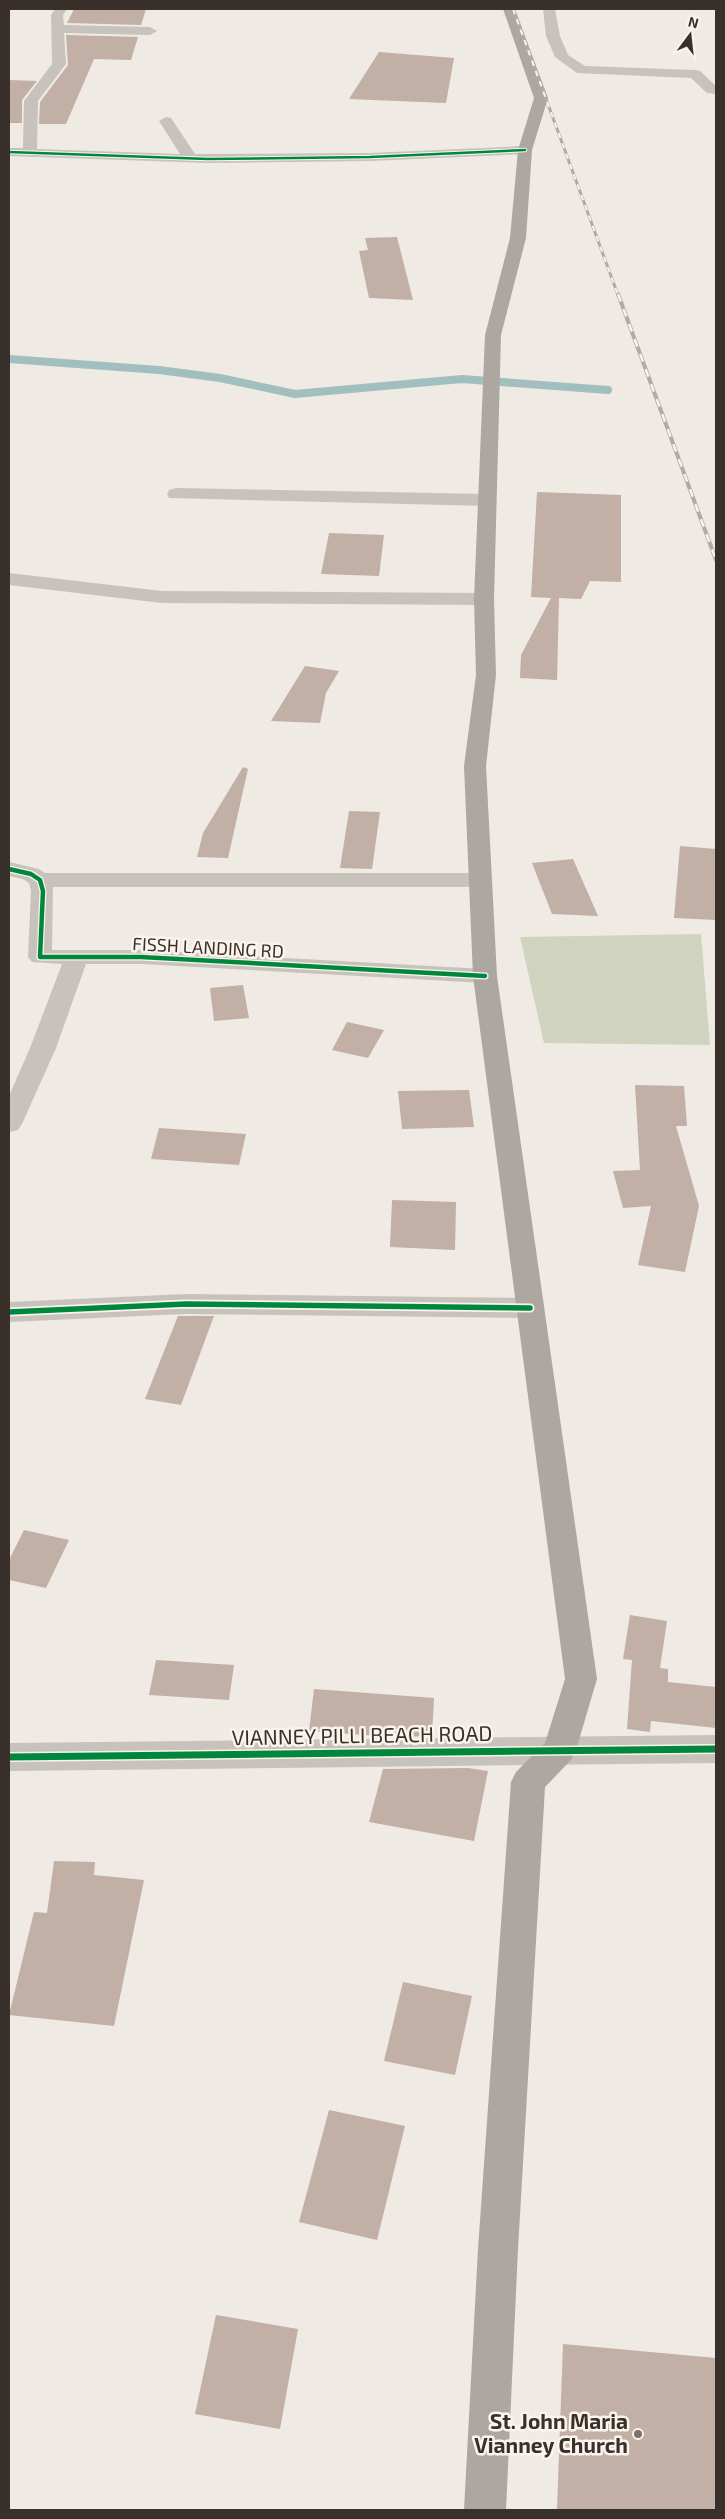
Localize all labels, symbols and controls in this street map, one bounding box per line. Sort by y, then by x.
north arrow [665,10,715,60]
text: N [686,12,701,31]
street label: FISSH LANDING RD [132,932,284,962]
street label: VIANNEY PILLI BEACH ROAD [231,1720,493,1749]
place label: St. John Maria Vianney Church [474,2408,628,2458]
marker: St. John Maria Vianney Church [632,2428,644,2440]

